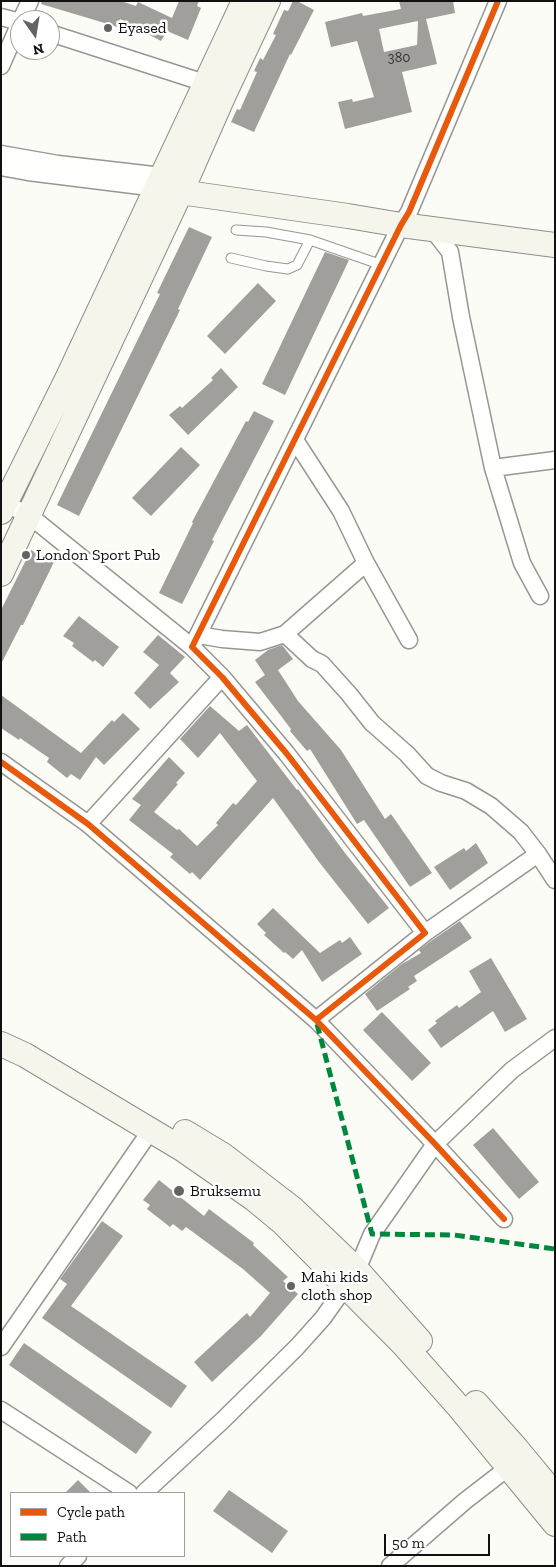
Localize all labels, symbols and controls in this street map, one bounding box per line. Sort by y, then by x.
north arrow [10,10,60,60]
place label: Eyased [118,18,167,38]
marker: Eyased [102,22,114,34]
text: N [31,40,45,59]
house number: 380 [388,50,410,66]
place label: London Sport Pub [36,545,160,565]
marker: London Sport Pub [20,549,32,561]
place label: Bruksemu [190,1181,261,1201]
marker: Bruksemu [172,1184,186,1198]
place label: Mahi kids cloth shop [301,1267,372,1305]
marker: Mahi kids cloth shop [285,1280,297,1292]
legend [10,1492,185,1557]
text: Cycle path [57,1503,125,1521]
scale bar [386,1524,492,1556]
text: Path [57,1528,87,1546]
text: 50 m [392,1534,425,1552]

